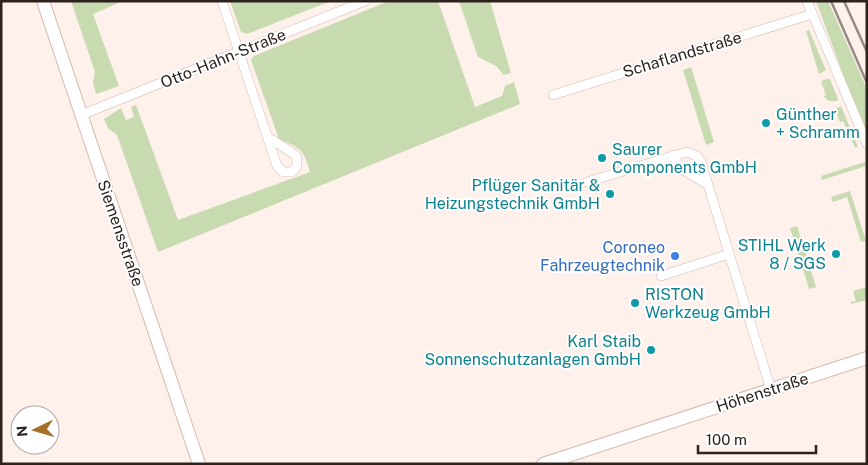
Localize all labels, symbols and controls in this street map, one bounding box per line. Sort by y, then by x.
street label: Otto-Hahn-Straße [158,25,289,92]
street label: Schaflandstraße [620,27,744,82]
place label: Günther + Schramm [776,105,860,142]
marker: Günther + Schramm [760,117,772,129]
place label: Saurer Components GmbH [612,140,757,177]
marker: Saurer Components GmbH [596,152,608,164]
place label: Pflüger Sanitär & Heizungstechnik GmbH [425,176,600,213]
street label: Siemensstraße [93,177,148,289]
marker: Pflüger Sanitär & Heizungstechnik GmbH [604,188,616,200]
place label: STIHL Werk 8 / SGS [738,236,826,273]
place label: Coroneo Fahrzeugtechnik [540,238,665,275]
marker: STIHL Werk 8 / SGS [830,248,842,260]
marker: Coroneo Fahrzeugtechnik [669,250,681,262]
place label: RISTON Werkzeug GmbH [645,285,771,322]
marker: RISTON Werkzeug GmbH [629,297,641,309]
place label: Karl Staib Sonnenschutzanlagen GmbH [425,332,641,369]
marker: Karl Staib Sonnenschutzanlagen GmbH [645,344,657,356]
street label: Höhenstraße [714,369,811,416]
north arrow [10,405,60,455]
scale bar [698,422,816,454]
text: N [14,425,30,437]
text: 100 m [706,431,747,448]

